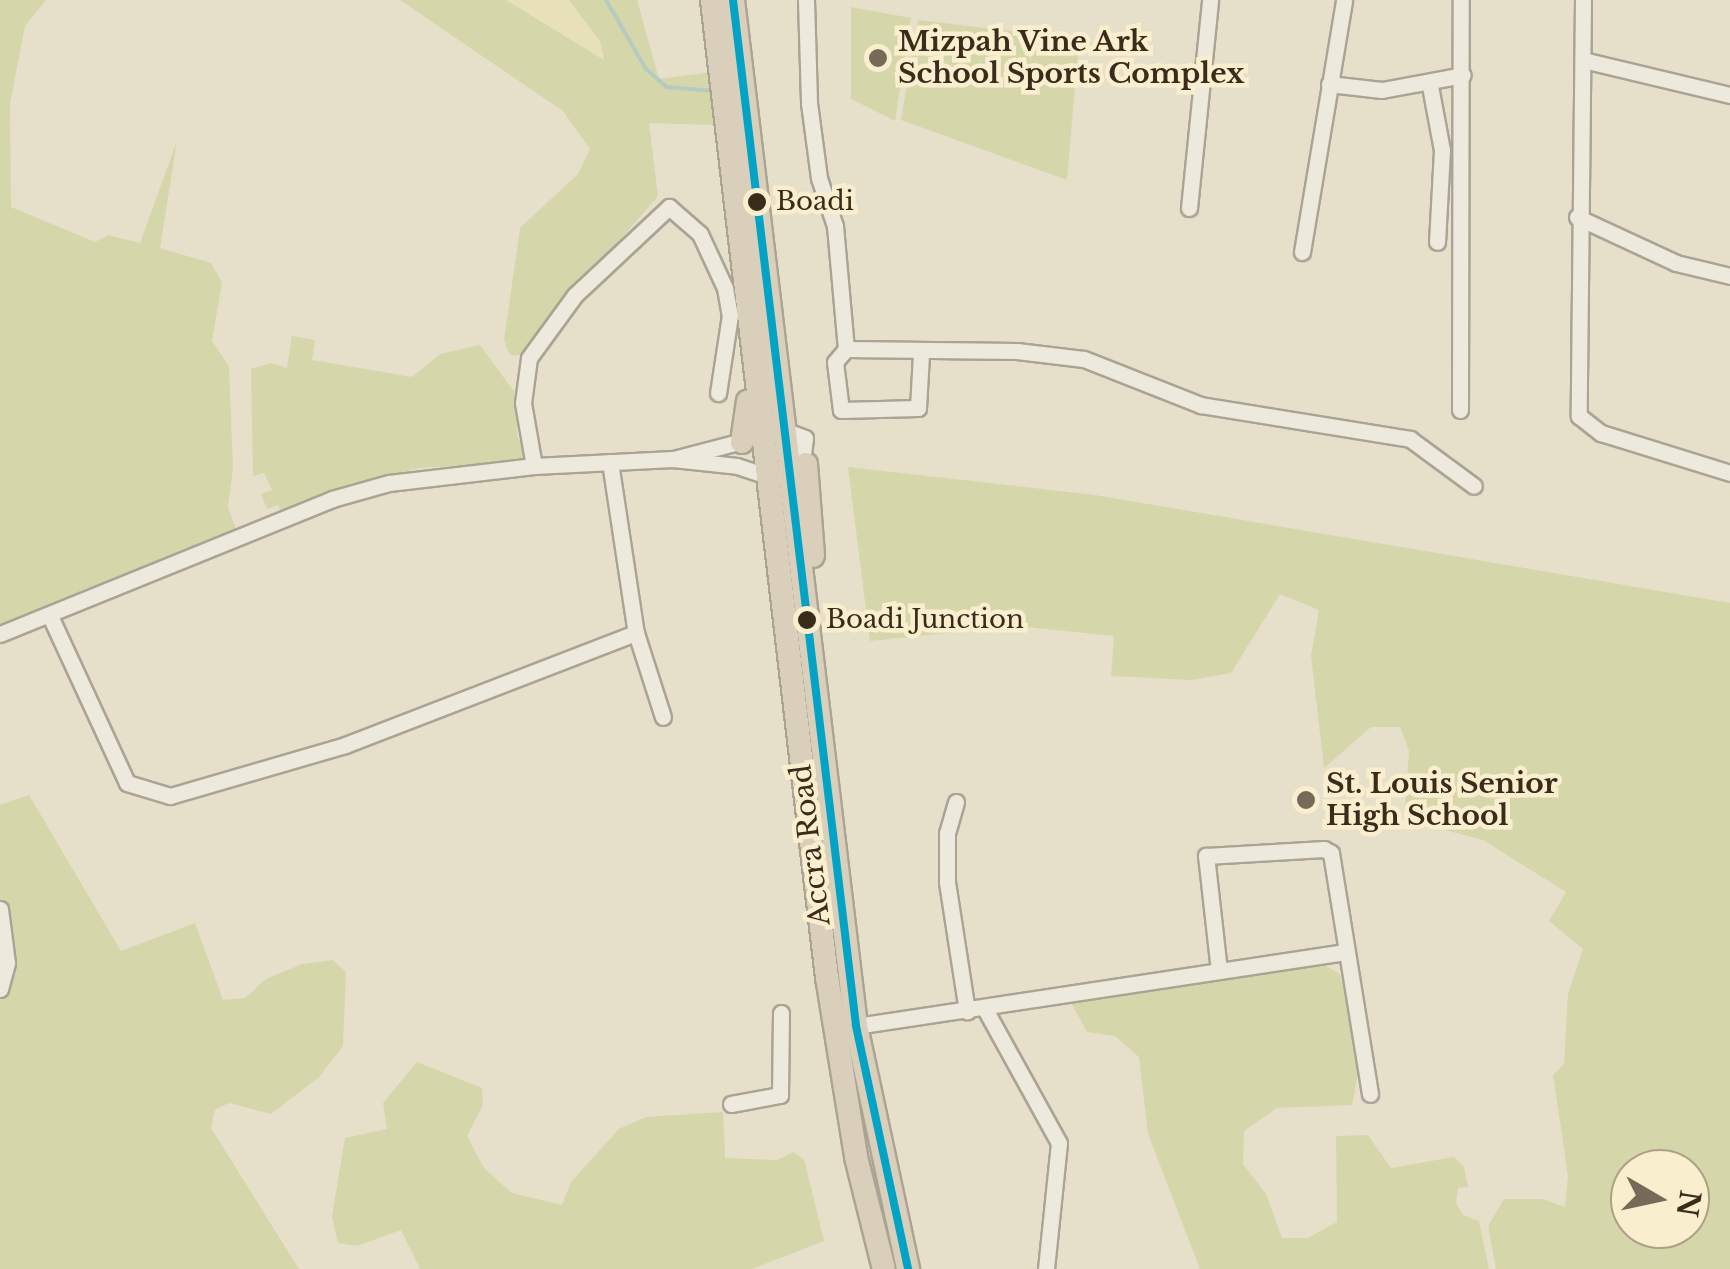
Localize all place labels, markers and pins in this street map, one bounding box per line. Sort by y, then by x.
place label: Mizpah Vine Ark School Sports Complex [898,25,1244,91]
marker: Mizpah Vine Ark School Sports Complex [867,47,889,69]
place label: Boadi [776,186,854,218]
marker: Boadi [747,192,767,212]
place label: Boadi Junction [826,604,1024,636]
marker: Boadi Junction [797,610,817,630]
place label: St. Louis Senior High School [1326,767,1558,833]
marker: St. Louis Senior High School [1295,789,1317,811]

